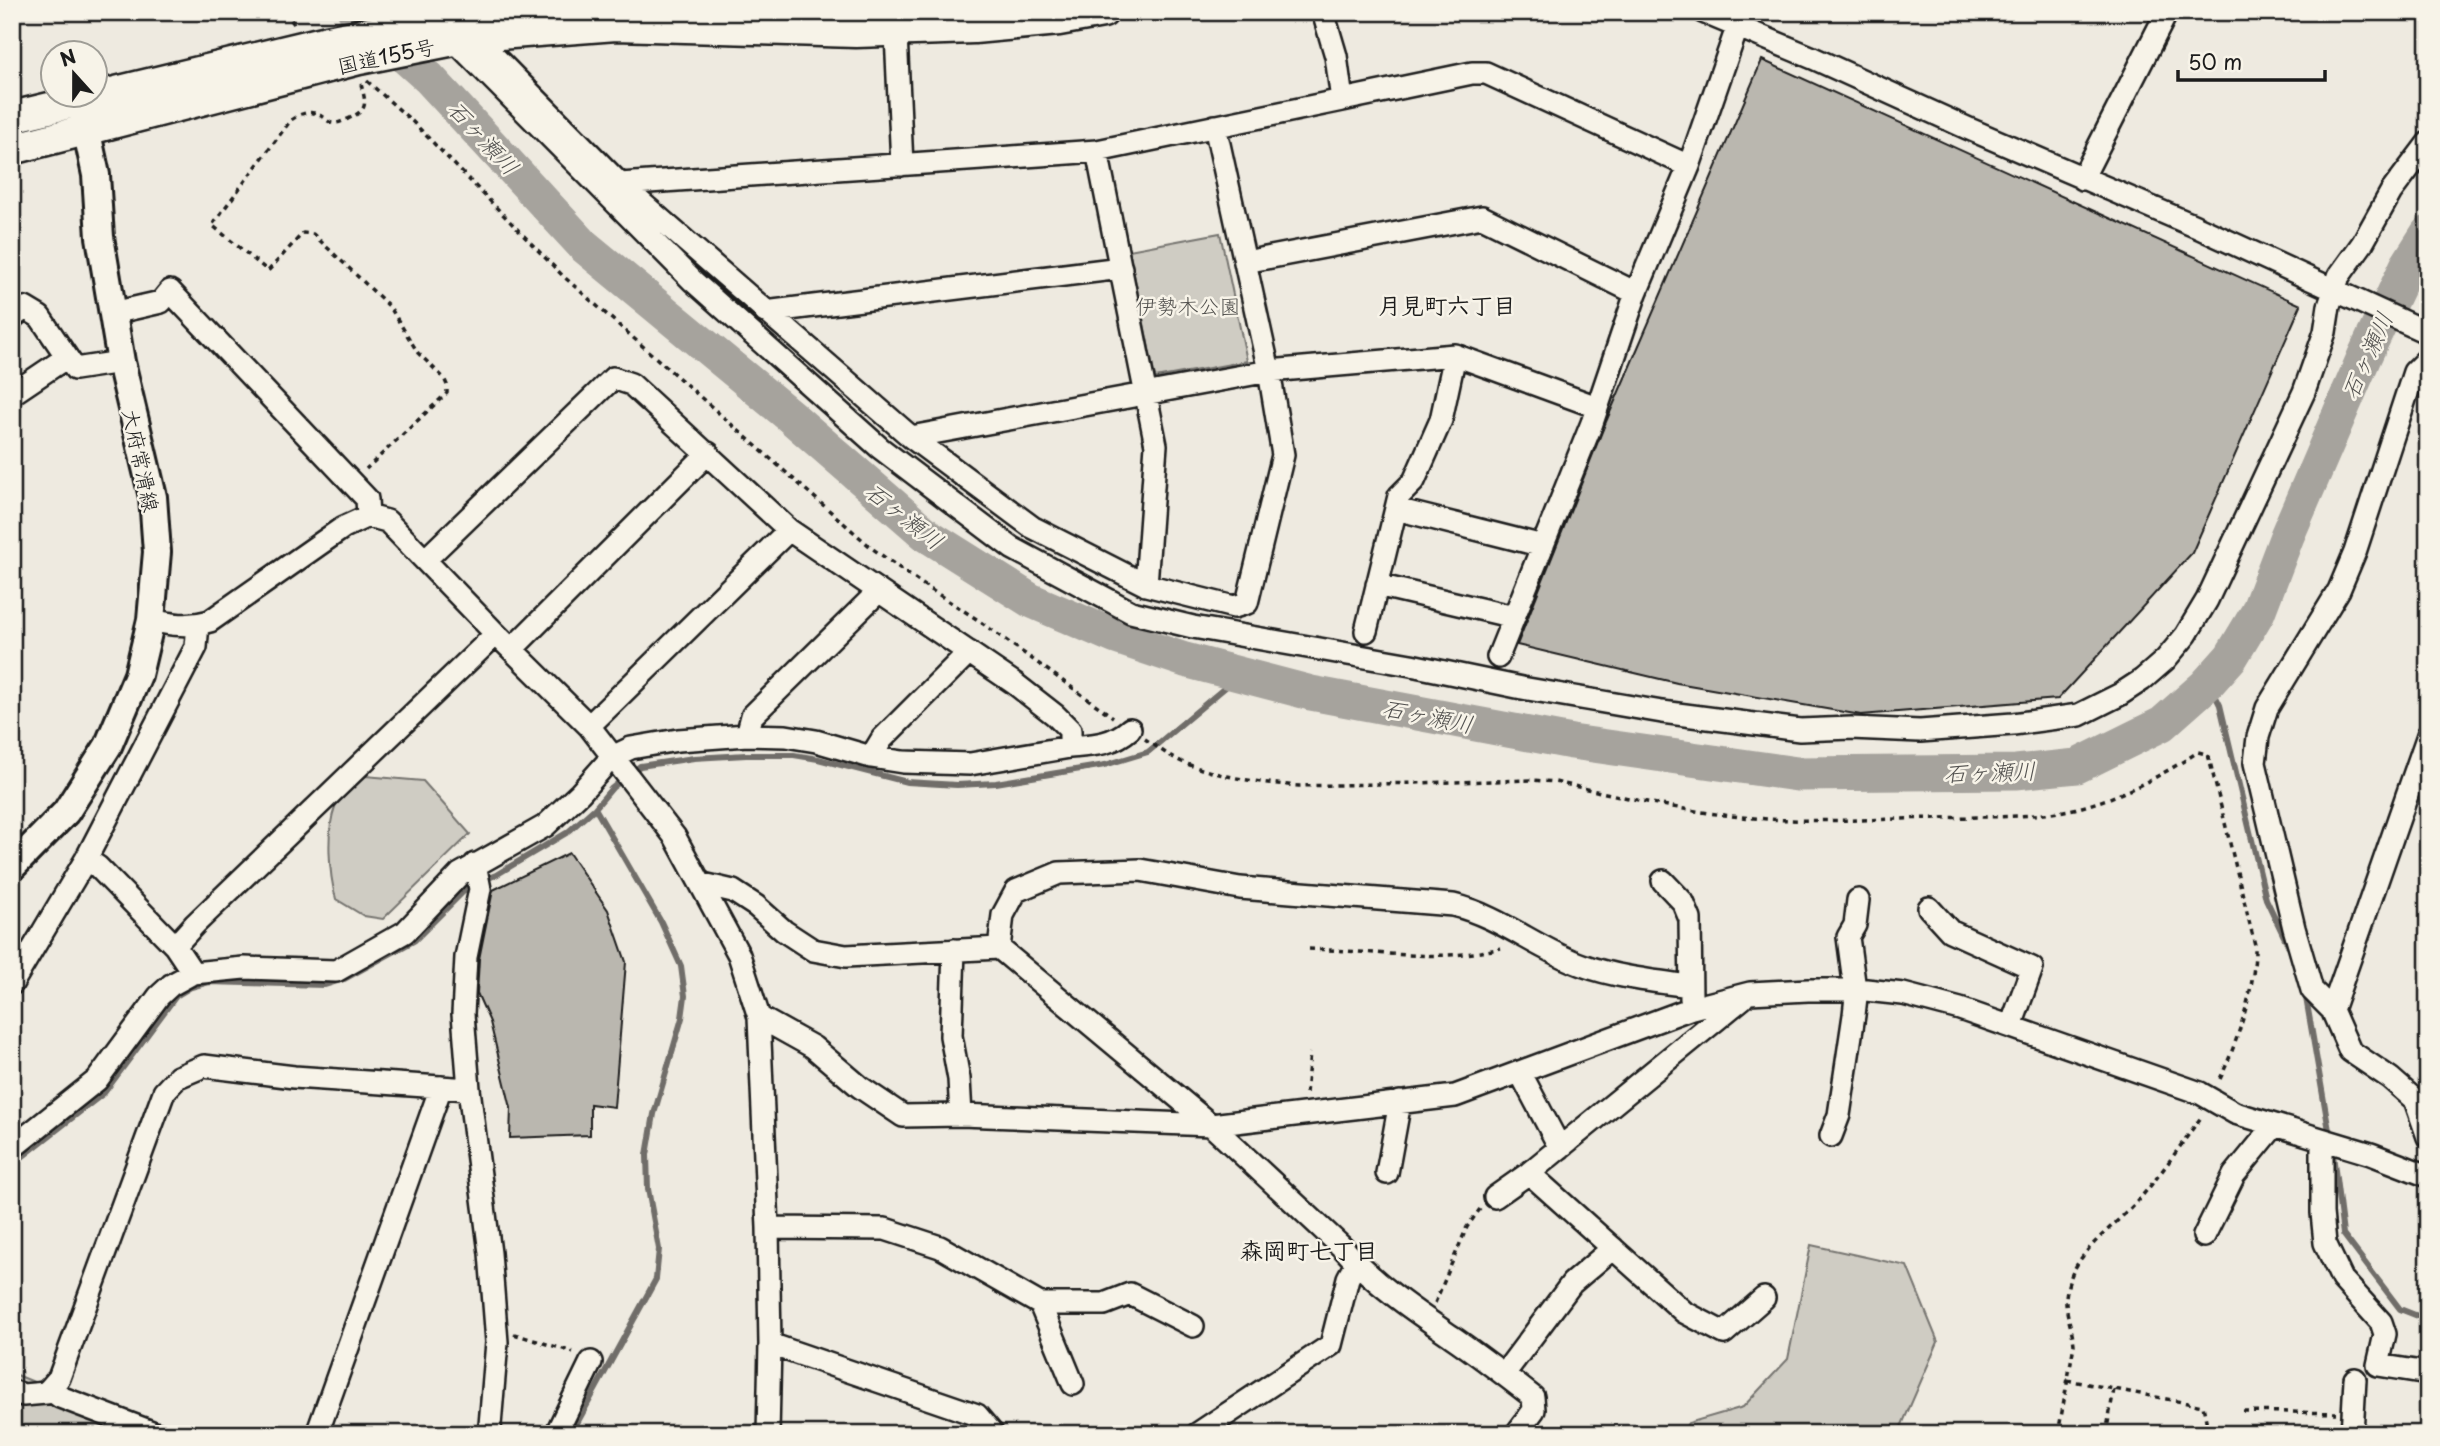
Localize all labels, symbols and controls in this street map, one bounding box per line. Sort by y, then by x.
street label: 国道155号 [334,29,438,81]
north arrow [38,38,108,108]
scale bar [2178,38,2324,82]
text: N [56,41,80,73]
text: 50 m [2188,45,2242,77]
water label: 石ヶ瀬川 [440,91,528,183]
district label: 月見町六丁目 [1378,287,1516,322]
park label: 伊勢木公園 [1136,289,1241,321]
water label: 石ヶ瀬川 [2331,306,2401,404]
street label: 大府常滑線 [115,405,169,515]
water label: 石ヶ瀬川 [858,473,952,557]
water label: 石ヶ瀬川 [1380,689,1476,741]
water label: 石ヶ瀬川 [1943,752,2037,790]
district label: 森岡町七丁目 [1240,1232,1378,1267]

